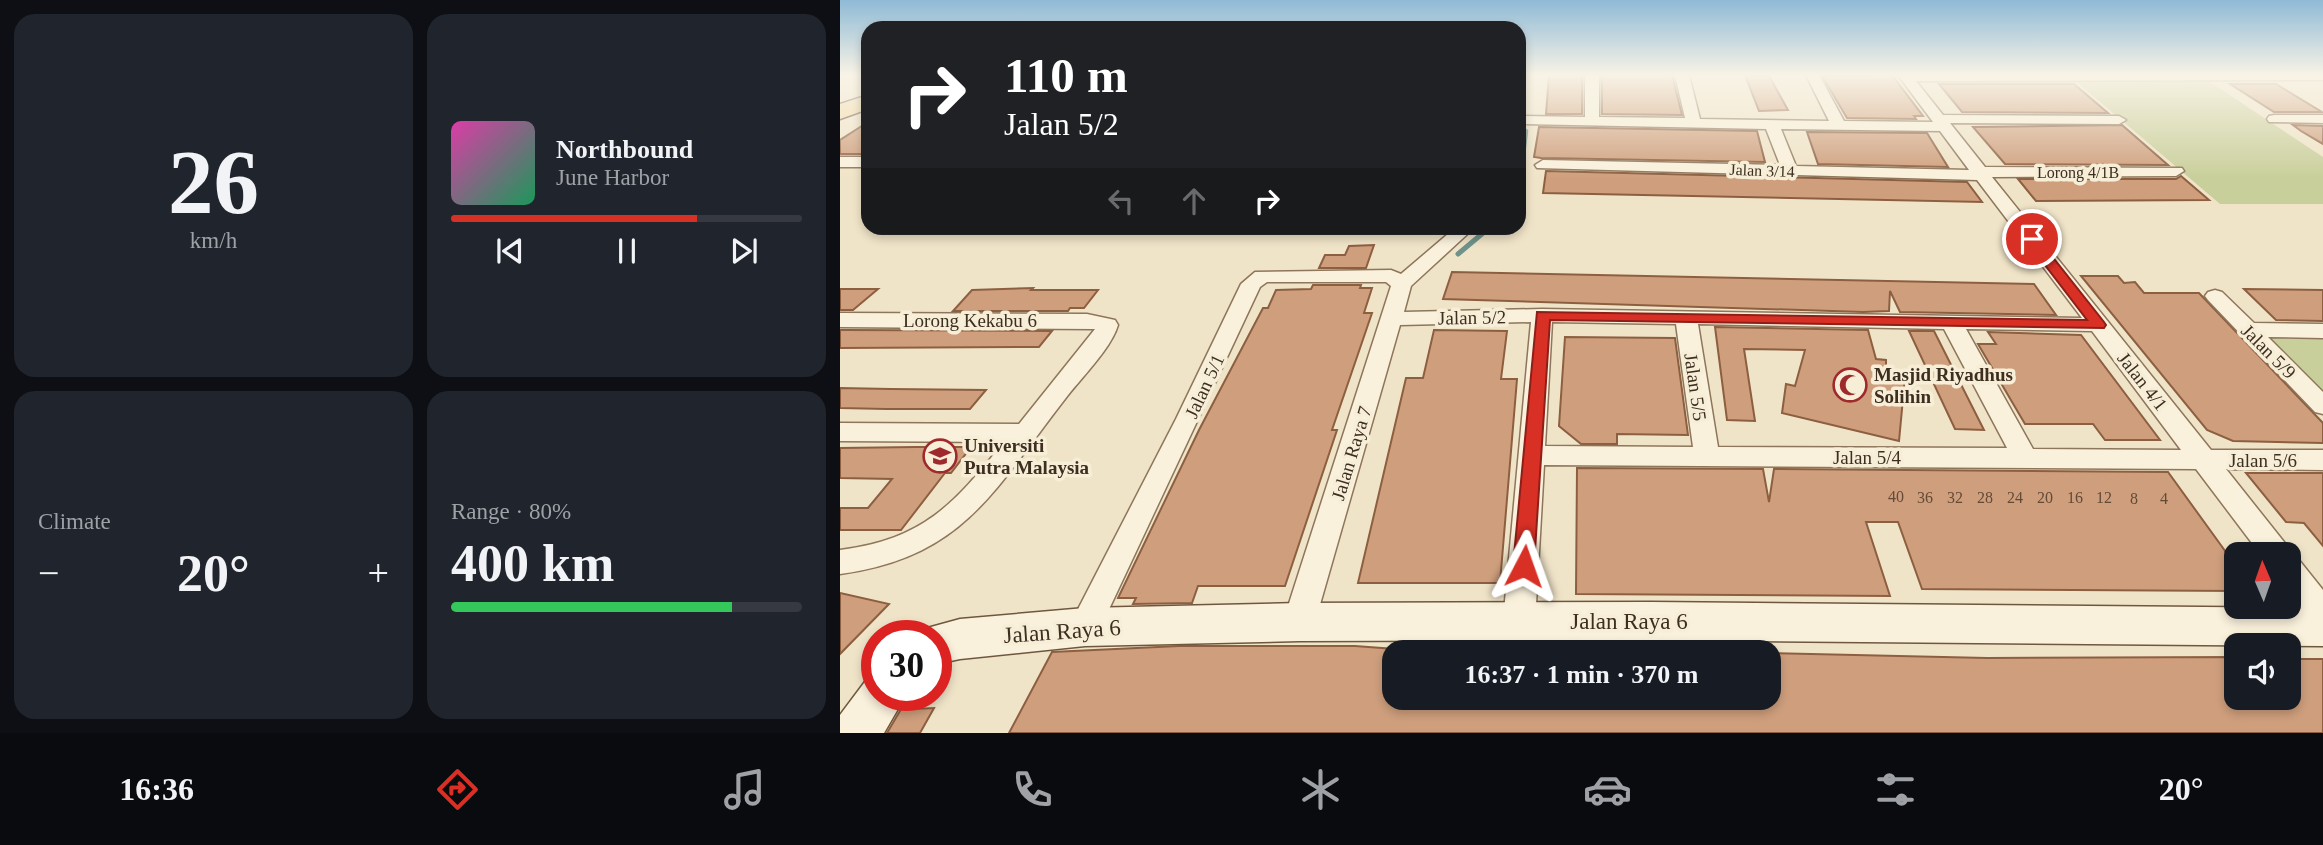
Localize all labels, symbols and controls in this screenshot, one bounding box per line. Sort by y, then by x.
text: 110 m [1004,48,1128,103]
icon: right [889,49,980,140]
text: Jalan 5/2 [1004,106,1119,142]
text: 26 [168,132,259,233]
text: Northbound [556,135,693,164]
street label: Jalan 3/14 [1729,161,1795,180]
street label: Lorong 4/1B [2037,164,2119,182]
text: June Harbor [556,165,669,190]
icon: left [1102,182,1140,220]
icon: ahead [1175,182,1213,220]
icon: right [1248,182,1286,220]
pin [2002,209,2062,269]
icon: arrive [2013,220,2051,258]
text: km/h [190,228,237,253]
icon: previous [491,232,529,270]
icon: pause [608,232,646,270]
icon: next [725,232,763,270]
street label: Jalan 5/2 [1438,306,1506,329]
street label: Lorong Kekabu 6 [903,310,1037,331]
street label: Jalan 5/9 [2237,320,2300,383]
street label: Jalan 4/1 [2113,348,2172,415]
street label: Jalan 5/1 [1181,351,1228,421]
street label: Jalan 5/5 [1680,352,1711,422]
place label: Masjid Riyadhus Solihin [1874,364,2013,407]
mosque icon: Masjid Riyadhus Solihin [1831,366,1869,404]
street label: Jalan Raya 7 [1327,404,1376,503]
place label: Universiti Putra Malaysia [964,435,1090,478]
school or university icon: Universiti Putra Malaysia [921,437,959,475]
street label: Jalan 5/4 [1833,447,1902,468]
street label: Jalan 5/6 [2229,450,2297,471]
house number: 40 [1888,488,1904,505]
house number: 36 [1917,489,1933,506]
house number: 32 [1947,489,1963,506]
house number: 28 [1977,489,1993,506]
house number: 24 [2007,489,2023,506]
house number: 20 [2037,489,2053,506]
house number: 16 [2067,489,2083,506]
house number: 12 [2096,489,2112,506]
house number: 8 [2130,490,2138,507]
house number: 4 [2160,490,2168,507]
text: Range · 80% [451,499,571,524]
text: Climate [38,509,111,534]
position arrow [1487,529,1561,603]
text: 400 km [451,535,614,592]
north arrow [2224,542,2301,620]
map controls [2224,542,2301,710]
text: 20° [177,545,250,602]
text: − [38,552,59,594]
text: + [368,552,389,594]
street label: Jalan Raya 6 [1570,609,1688,634]
street label: Jalan Raya 6 [1003,615,1122,648]
speed limit sign: 30 [861,620,952,711]
button: sound [2224,633,2301,710]
text: 16:37 · 1 min · 370 m [1465,660,1699,689]
icon: directions [433,765,482,814]
icon: music [720,765,769,814]
icon: phone [1008,765,1057,814]
icon: climate [1296,765,1345,814]
icon: car [1583,765,1632,814]
icon: filters [1871,765,1920,814]
text: 16:36 [119,771,194,807]
text: 20° [2159,771,2204,807]

